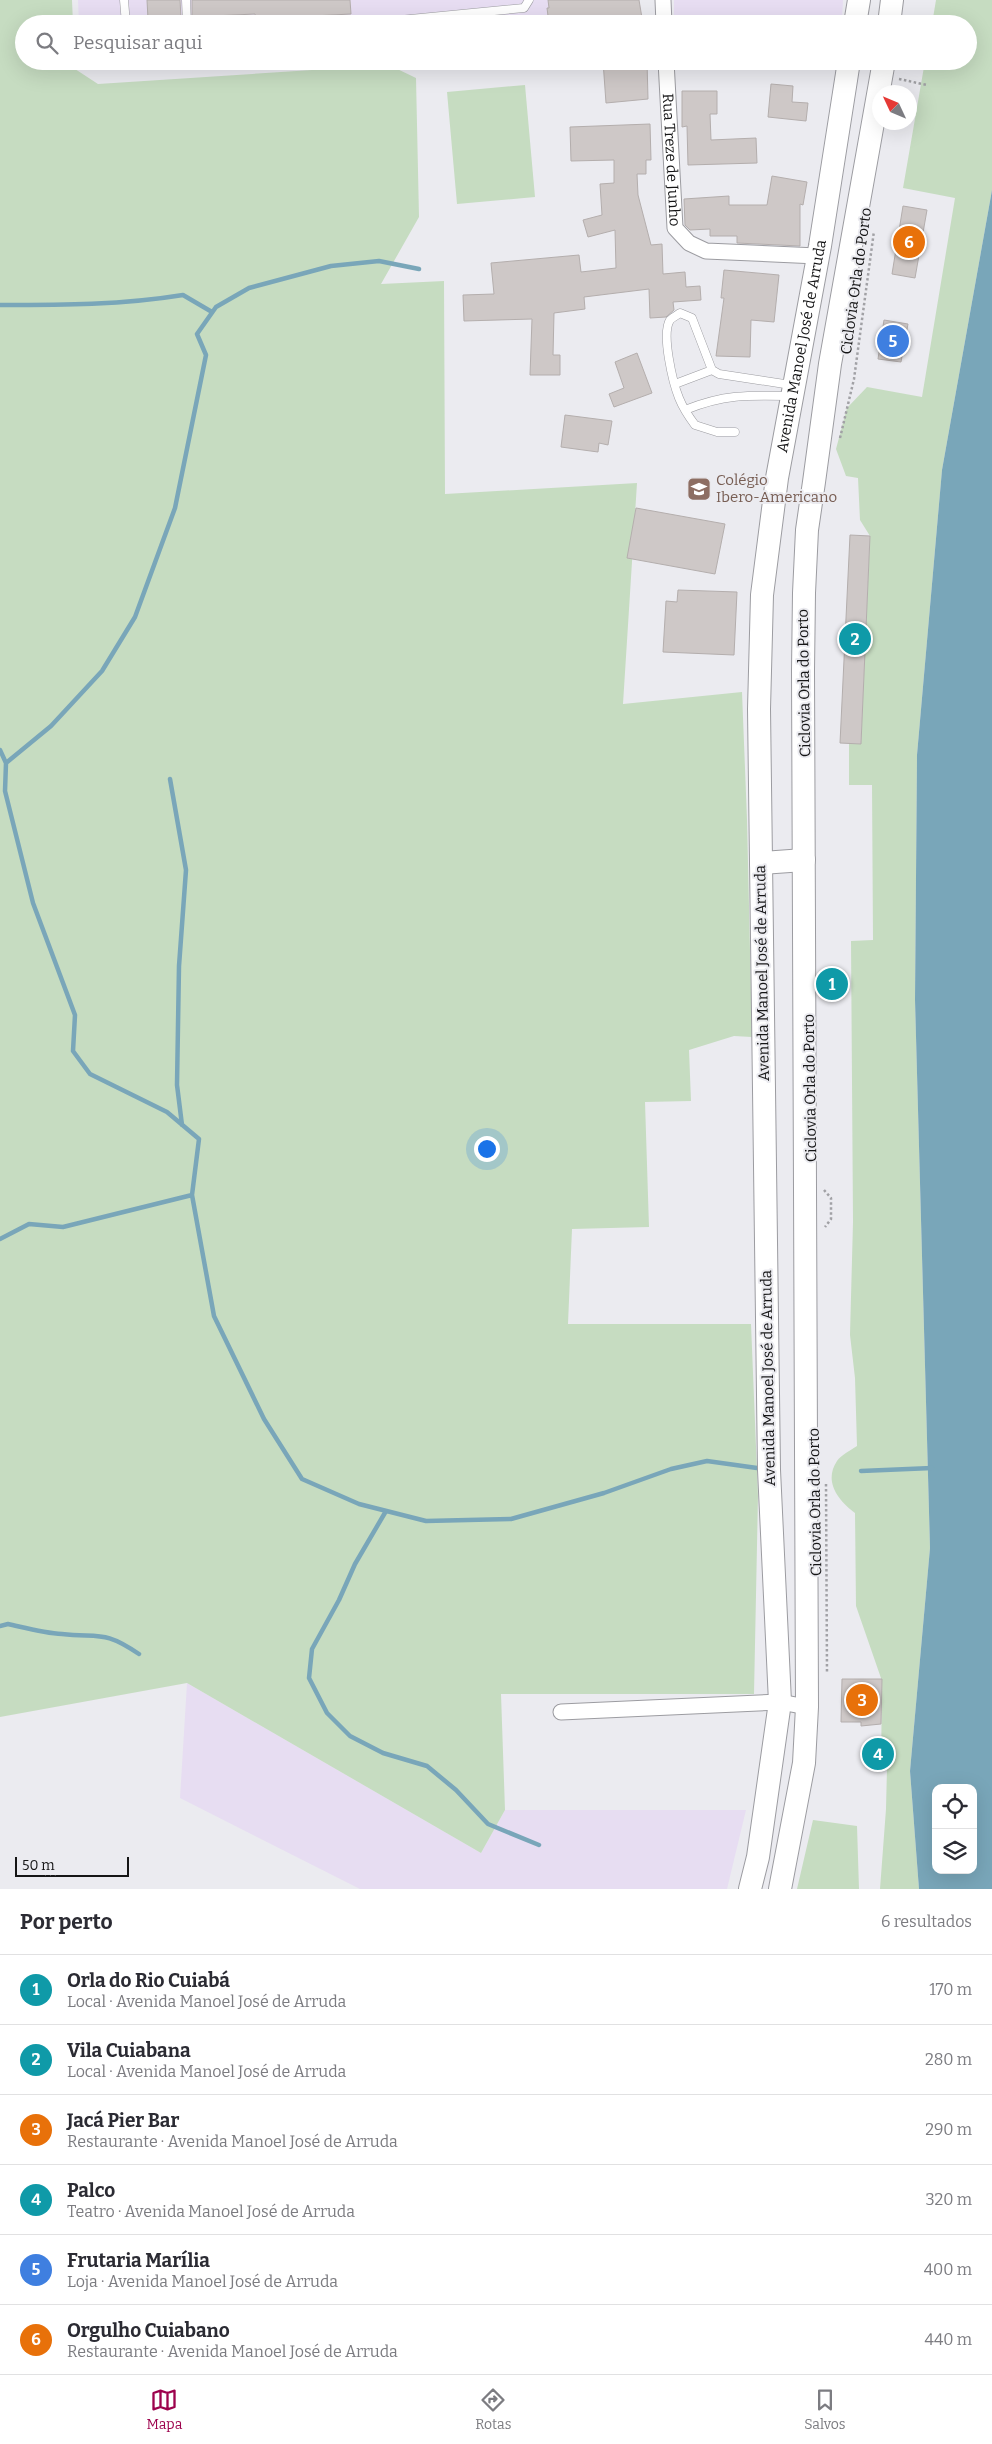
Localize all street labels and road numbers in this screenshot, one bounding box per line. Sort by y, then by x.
street label: Rua Treze de Junho [659,93,684,227]
street label: Ciclovia Orla do Porto [837,206,875,356]
street label: Avenida Manoel José de Arruda [773,238,830,454]
street label: Ciclovia Orla do Porto [794,609,814,757]
street label: Avenida Manoel José de Arruda [751,865,773,1081]
street label: Ciclovia Orla do Porto [800,1014,820,1162]
street label: Avenida Manoel José de Arruda [757,1270,779,1486]
street label: Ciclovia Orla do Porto [805,1428,825,1576]

